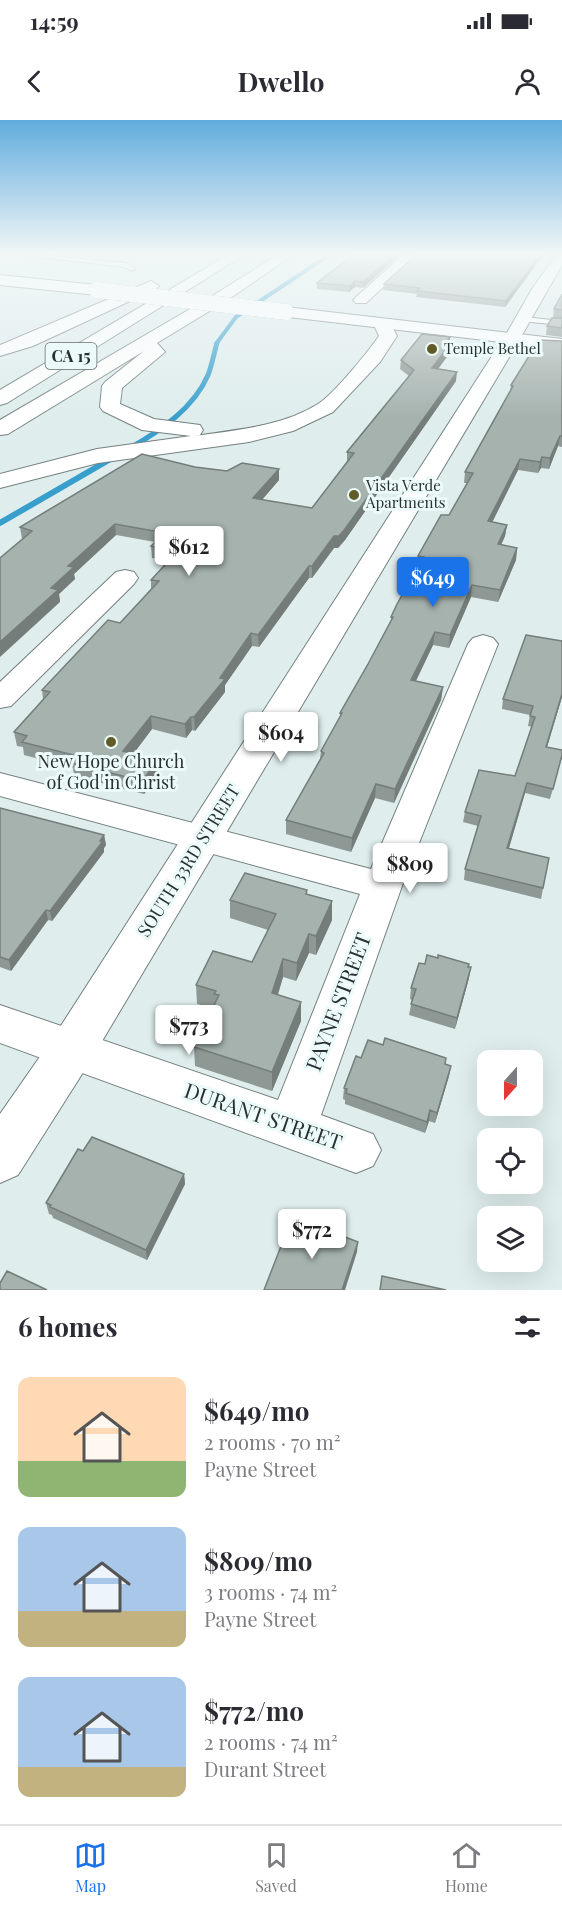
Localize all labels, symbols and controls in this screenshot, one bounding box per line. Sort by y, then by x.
text: 14:59 [30,6,79,36]
text: Dwello [237,63,325,99]
icon: back [18,65,51,98]
icon: person [511,65,544,98]
place label: Temple Bethel [444,338,541,358]
marker: Temple Bethel [425,342,439,356]
road number: CA 15 [46,343,97,369]
place label: Vista Verde Apartments [365,475,446,512]
marker: Vista Verde Apartments [347,488,361,502]
pin: $612 [153,526,225,577]
text: $612 [169,532,209,559]
pin: $649 [397,557,469,608]
text: $649 [411,563,455,590]
pin: $604 [245,712,317,763]
text: $604 [258,718,304,745]
marker: New Hope Church of God in Christ [104,735,118,749]
place label: New Hope Church of God in Christ [38,749,185,794]
street label: SOUTH 33RD STREET [131,780,245,941]
pin: $809 [374,843,446,894]
text: $809 [387,849,433,876]
street label: PAYNE STREET [298,928,376,1074]
pin: $773 [153,1005,225,1056]
text: $773 [169,1011,209,1038]
north arrow [477,1050,543,1116]
map controls [477,1050,543,1272]
street label: DURANT STREET [181,1075,346,1155]
button: locate [477,1128,543,1194]
button: layers [477,1206,543,1272]
pin: $772 [276,1209,348,1260]
text: $772 [292,1215,332,1242]
text: 6 homes [18,1309,117,1344]
icon: filters [511,1310,544,1343]
text: $649/mo [204,1393,309,1428]
icon: home [66,1401,138,1473]
text: 2 rooms · 70 m² [204,1428,341,1455]
text: Payne Street [204,1455,316,1482]
text: $809/mo [204,1543,312,1578]
icon: home [66,1551,138,1623]
text: 3 rooms · 74 m² [204,1578,337,1605]
text: Payne Street [204,1605,316,1632]
text: $772/mo [204,1693,304,1728]
icon: home [66,1701,138,1773]
text: 2 rooms · 74 m² [204,1728,338,1755]
text: Durant Street [204,1755,326,1782]
tab: Map [74,1839,107,1896]
tab: Saved [255,1839,297,1896]
tab: Home [445,1839,488,1896]

